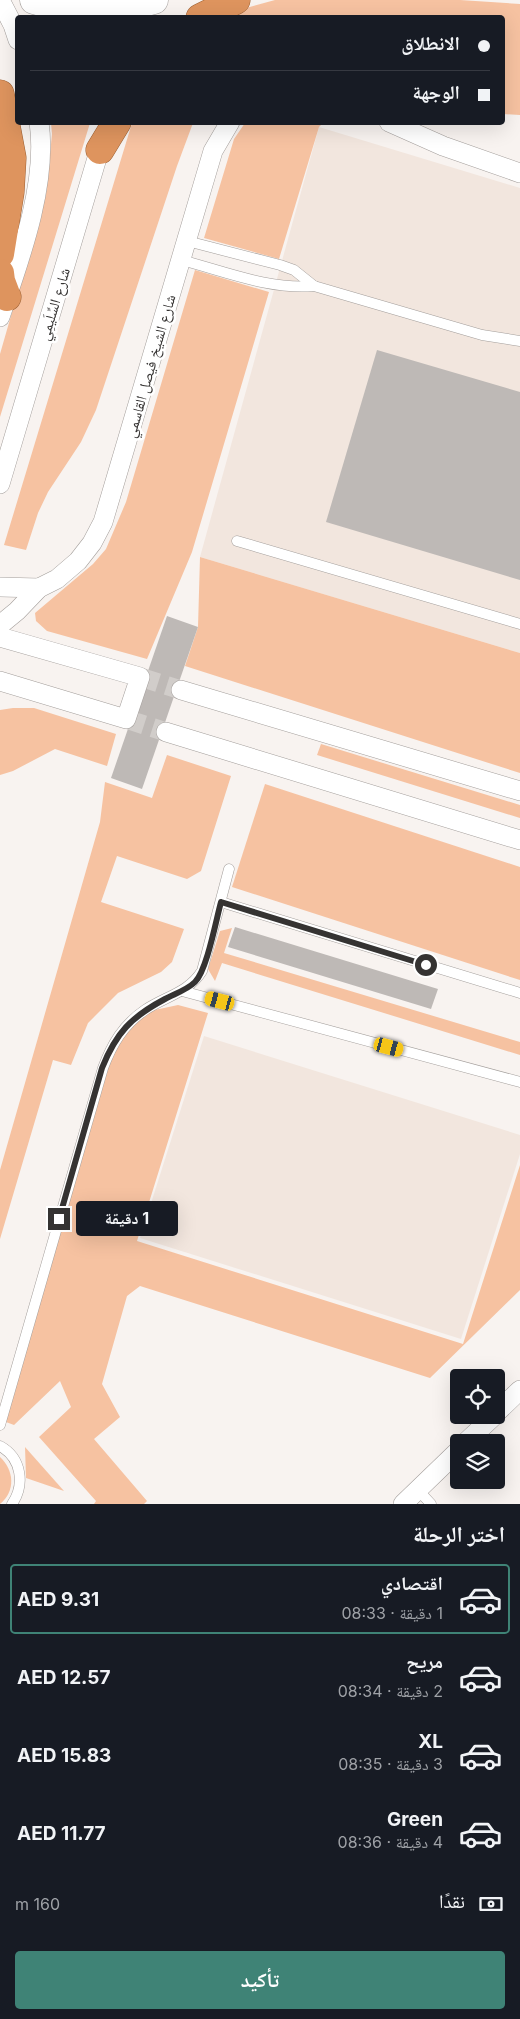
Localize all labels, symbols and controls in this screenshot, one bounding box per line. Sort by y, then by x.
text: الانطلاق [401,32,460,55]
text: الوجهة [412,81,460,104]
street label: شارع السِّلَيمِي [34,265,77,343]
street label: شارع الشيخ فيصل القاسمي [120,292,182,441]
route start [415,954,437,976]
car [203,990,236,1012]
car [372,1036,405,1058]
callout: 1 دقيقة [76,1202,179,1236]
route end [48,1208,70,1230]
text: 1 دقيقة [105,1208,149,1228]
map controls [450,1369,505,1489]
button: locate [450,1369,505,1424]
button: layers [450,1434,505,1489]
text: اختر الرحلة [413,1521,505,1547]
text: اقتصادي [381,1572,443,1595]
icon: car [458,1577,503,1622]
text: AED 9.31 [17,1588,99,1611]
text: 1 دقيقة · 08:33 [341,1603,443,1623]
text: مريح [406,1650,443,1673]
icon: car [458,1655,503,1700]
text: AED 12.57 [17,1666,111,1689]
text: 2 دقيقة · 08:34 [338,1681,443,1701]
text: XL [418,1730,443,1753]
icon: car [458,1733,503,1778]
text: AED 15.83 [17,1744,111,1767]
text: 3 دقيقة · 08:35 [338,1754,443,1774]
text: Green [387,1808,443,1831]
icon: car [458,1811,503,1856]
text: AED 11.77 [17,1822,106,1845]
text: 4 دقيقة · 08:36 [338,1832,443,1852]
text: نقدًا [439,1890,465,1913]
icon: cash [477,1890,505,1918]
text: 160 m [15,1894,60,1914]
button: تأكيد [15,1951,505,2009]

